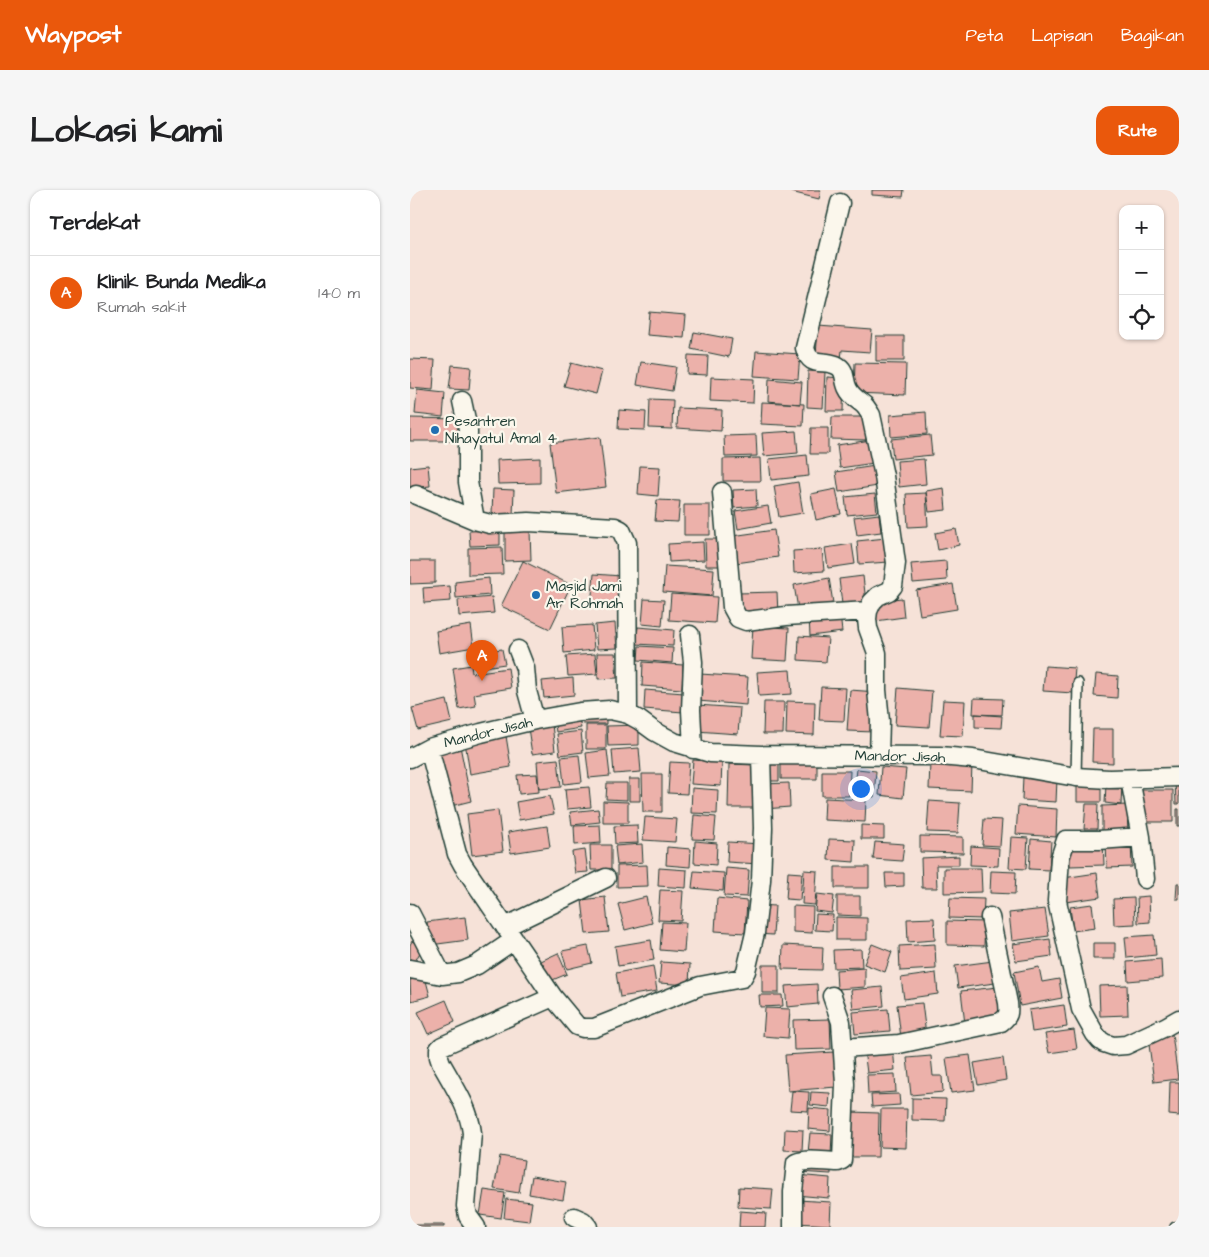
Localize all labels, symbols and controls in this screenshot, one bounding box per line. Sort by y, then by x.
text: Waypost [25,18,122,52]
text: Peta [966,23,1003,48]
text: Lapisan [1031,23,1093,48]
text: Bagikan [1121,23,1184,48]
text: Lokasi kami [30,106,222,155]
button: Rute [1096,106,1179,155]
map controls [1119,205,1164,340]
button: + [1119,205,1164,250]
text: Terdekat [50,208,140,237]
button: − [1119,250,1164,295]
text: Klinik Bunda Medika [97,269,266,296]
text: A [61,282,71,304]
text: 140 m [318,282,360,304]
button: locate [1119,295,1164,340]
text: Rumah sakit [97,296,186,318]
place label: Pesantren Nihayatul Amal 4 [445,411,557,450]
marker: Pesantren Nihayatul Amal 4 [429,424,441,436]
place label: Masjid Jami Ar Rohmah [546,576,624,614]
marker: Masjid Jami Ar Rohmah [530,589,542,601]
pin: A [466,640,498,681]
street label: Mandor Jisah [442,711,535,754]
street label: Mandor Jisah [854,745,946,768]
your location [848,776,874,802]

